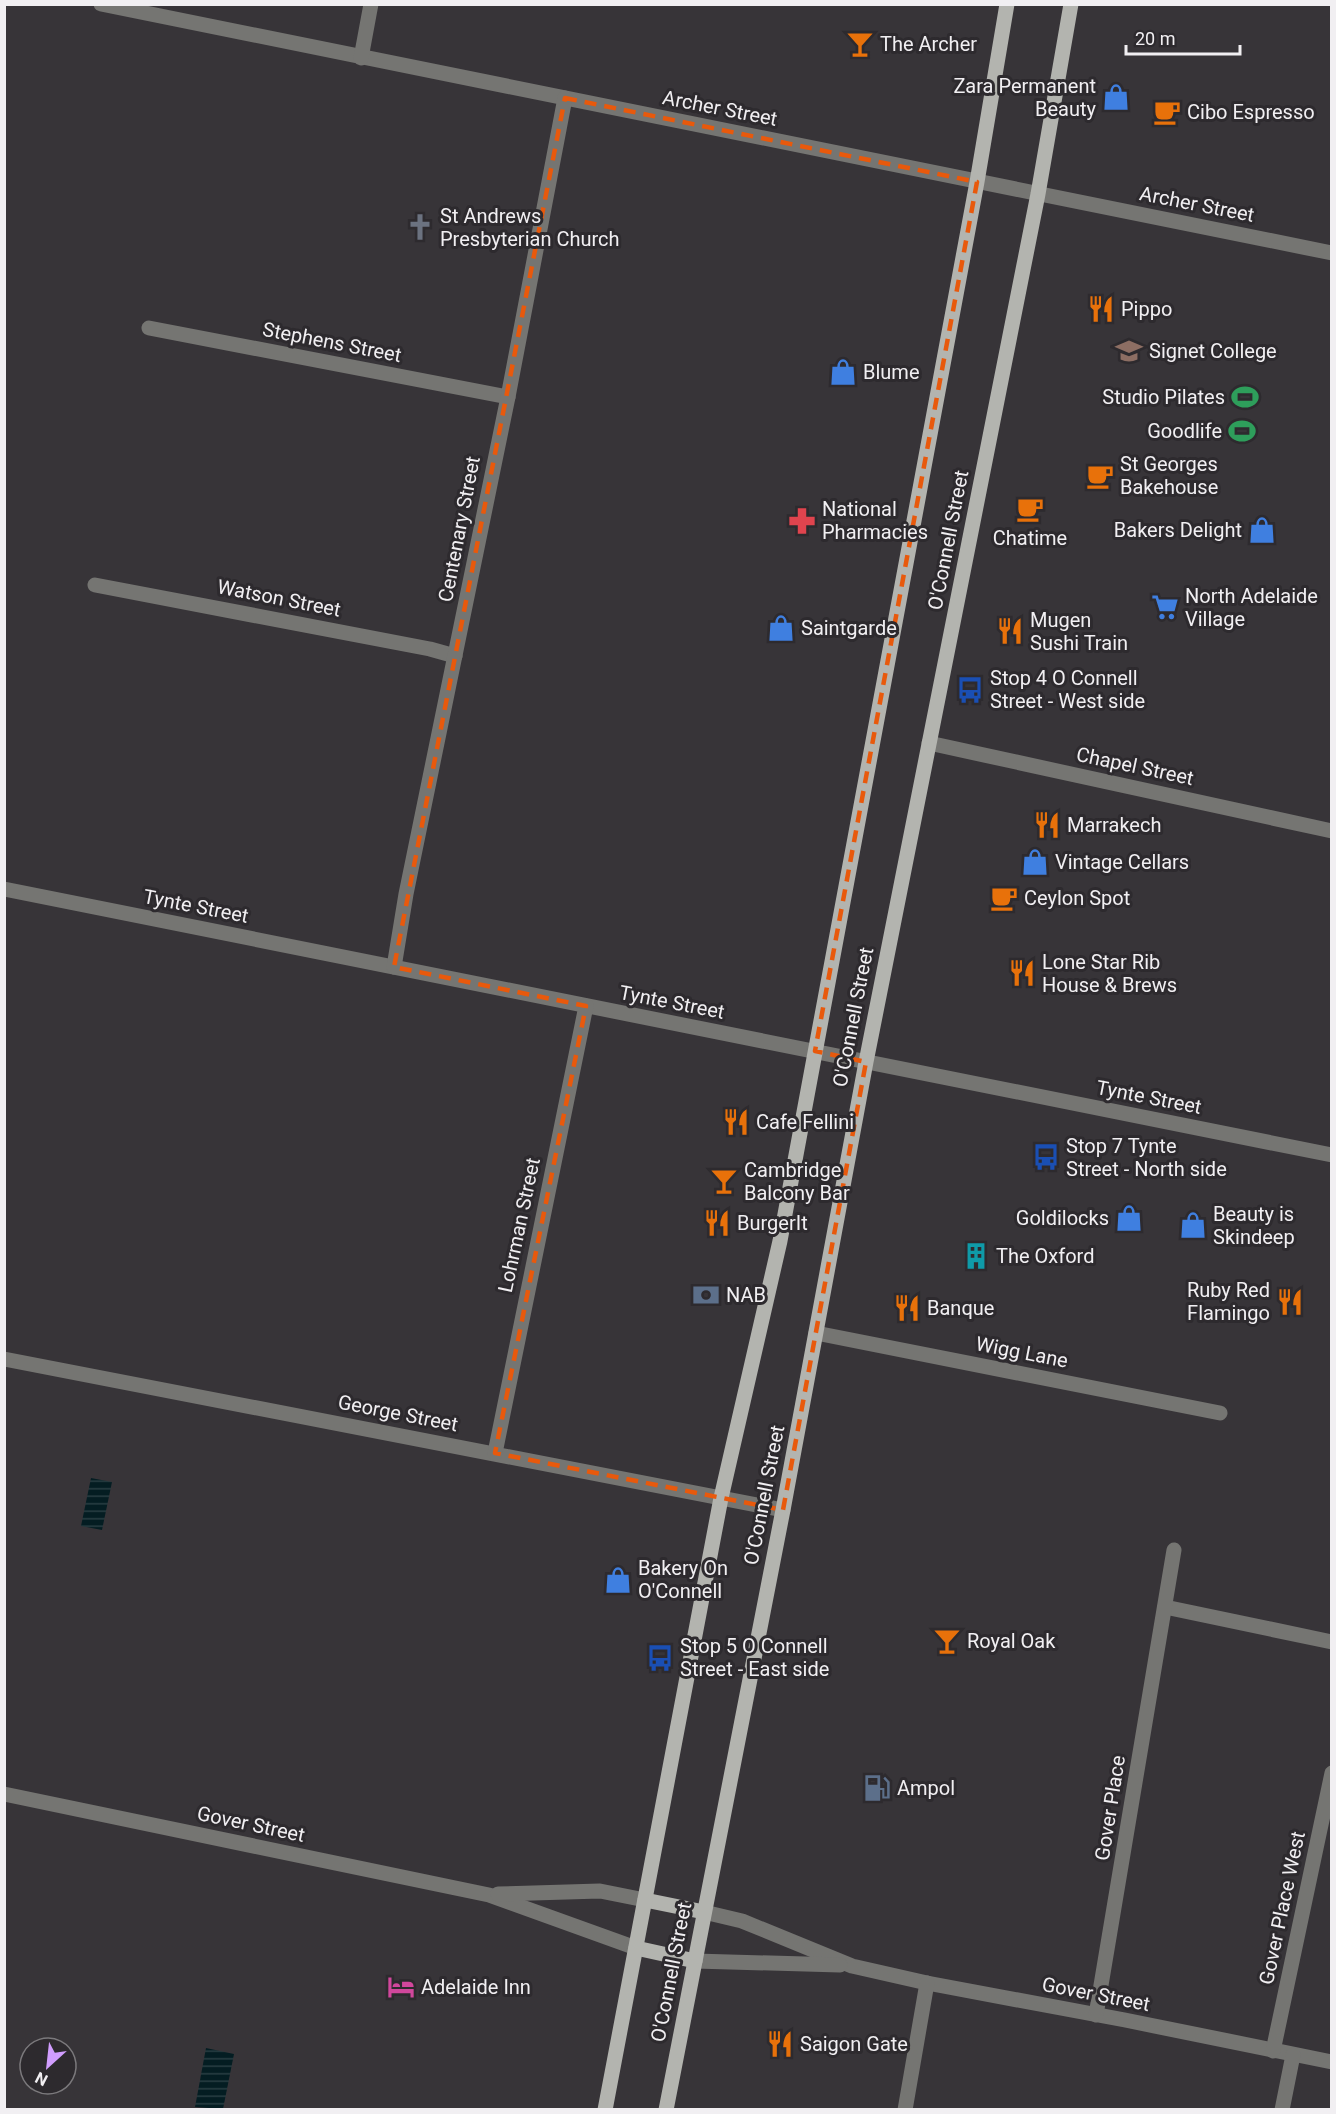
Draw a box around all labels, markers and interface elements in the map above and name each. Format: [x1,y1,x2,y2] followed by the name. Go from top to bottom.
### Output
[1126,18,1240,56] scale bar
[1135,28,1175,49] text: 20 m
[845,29,875,59] bar icon: The Archer
[880,32,977,56] place label: The Archer
[953,74,1097,121] place label: Zara Permanent Beauty
[1101,82,1131,112] shop icon: Zara Permanent Beauty
[661,85,779,131] street label: Archer Street
[1152,97,1182,127] cafe icon: Cibo Espresso
[1187,100,1315,124] place label: Cibo Espresso
[1138,181,1256,227] street label: Archer Street
[440,204,620,251] place label: St Andrews Presbyterian Church
[405,212,435,242] church icon: St Andrews Presbyterian Church
[1086,294,1116,324] restaurant icon: Pippo
[1121,297,1172,321] place label: Pippo
[261,317,403,367] street label: Stephens Street
[1114,336,1144,366] school or university icon: Signet College
[1149,339,1277,363] place label: Signet College
[828,357,858,387] shop icon: Blume
[863,360,920,384] place label: Blume
[1230,382,1260,412] sports icon: Studio Pilates
[1102,385,1225,409] place label: Studio Pilates
[1227,416,1257,446] sports icon: Goodlife
[1147,419,1222,443] place label: Goodlife
[1120,452,1218,499] place label: St Georges Bakehouse
[433,454,485,604] street label: Centenary Street
[1085,461,1115,491] cafe icon: St Georges Bakehouse
[923,468,973,612] street label: O'Connell Street
[1015,494,1045,524] cafe icon: Chatime
[822,497,928,544] place label: National Pharmacies
[787,506,817,536] pharmacy icon: National Pharmacies
[1247,515,1277,545] shop icon: Bakers Delight
[1114,518,1242,542] place label: Bakers Delight
[993,526,1067,550] place label: Chatime
[215,574,343,622] street label: Watson Street
[1185,584,1318,631] place label: North Adelaide Village
[1150,592,1180,622] supermarket icon: North Adelaide Village
[1030,608,1128,655] place label: Mugen Sushi Train
[766,613,796,643] shop icon: Saintgarde
[801,616,897,640] place label: Saintgarde
[995,616,1025,646] restaurant icon: Mugen Sushi Train
[990,666,1145,713] place label: Stop 4 O Connell Street - West side
[955,675,985,705] bus stop icon: Stop 4 O Connell Street - West side
[1074,742,1196,790] street label: Chapel Street
[1032,810,1062,840] restaurant icon: Marrakech
[1067,813,1161,837] place label: Marrakech
[1020,847,1050,877] shop icon: Vintage Cellars
[1055,850,1189,874] place label: Vintage Cellars
[989,883,1019,913] cafe icon: Ceylon Spot
[141,884,251,928] street label: Tynte Street
[1024,886,1130,910] place label: Ceylon Spot
[828,945,878,1089] street label: O'Connell Street
[1042,950,1177,997] place label: Lone Star Rib House & Brews
[1007,958,1037,988] restaurant icon: Lone Star Rib House & Brews
[617,980,727,1024] street label: Tynte Street
[1094,1075,1204,1119] street label: Tynte Street
[721,1107,751,1137] restaurant icon: Cafe Fellini
[756,1110,854,1134] place label: Cafe Fellini
[1066,1134,1227,1181] place label: Stop 7 Tynte Street - North side
[1031,1142,1061,1172] bus stop icon: Stop 7 Tynte Street - North side
[493,1155,545,1295] street label: Lohrman Street
[744,1158,850,1205] place label: Cambridge Balcony Bar
[709,1166,739,1196] bar icon: Cambridge Balcony Bar
[1213,1202,1295,1249] place label: Beauty is Skindeep
[1114,1203,1144,1233] shop icon: Goldilocks
[1016,1206,1109,1230] place label: Goldilocks
[702,1208,732,1238] restaurant icon: BurgerIt
[1178,1210,1208,1240] shop icon: Beauty is Skindeep
[737,1211,808,1235] place label: BurgerIt
[961,1241,991,1271] building icon: The Oxford
[996,1244,1094,1268] place label: The Oxford
[1187,1278,1270,1325] place label: Ruby Red Flamingo
[691,1280,721,1310] bank icon: NAB
[726,1283,766,1307] place label: NAB
[1275,1287,1305,1317] restaurant icon: Ruby Red Flamingo
[892,1293,922,1323] restaurant icon: Banque
[927,1296,994,1320] place label: Banque
[974,1331,1070,1373] street label: Wigg Lane
[336,1390,460,1436] street label: George Street
[739,1423,789,1567] street label: O'Connell Street
[638,1556,728,1603] place label: Bakery On O'Connell
[603,1565,633,1595] shop icon: Bakery On O'Connell
[932,1626,962,1656] bar icon: Royal Oak
[967,1629,1056,1653] place label: Royal Oak
[680,1634,829,1681] place label: Stop 5 O Connell Street - East side
[645,1643,675,1673] bus stop icon: Stop 5 O Connell Street - East side
[1090,1754,1130,1862] street label: Gover Place
[862,1773,892,1803] fuel station icon: Ampol
[897,1776,955,1800] place label: Ampol
[195,1801,307,1847] street label: Gover Street
[1254,1829,1310,1987] street label: Gover Place West
[646,1900,696,2044] street label: O'Connell Street
[386,1972,416,2002] hotel icon: Adelaide Inn
[1040,1972,1152,2016] street label: Gover Street
[421,1975,531,1999] place label: Adelaide Inn
[765,2029,795,2059] restaurant icon: Saigon Gate
[800,2032,908,2056] place label: Saigon Gate
[18,2036,78,2096] north arrow
[32,2068,51,2090] text: N

